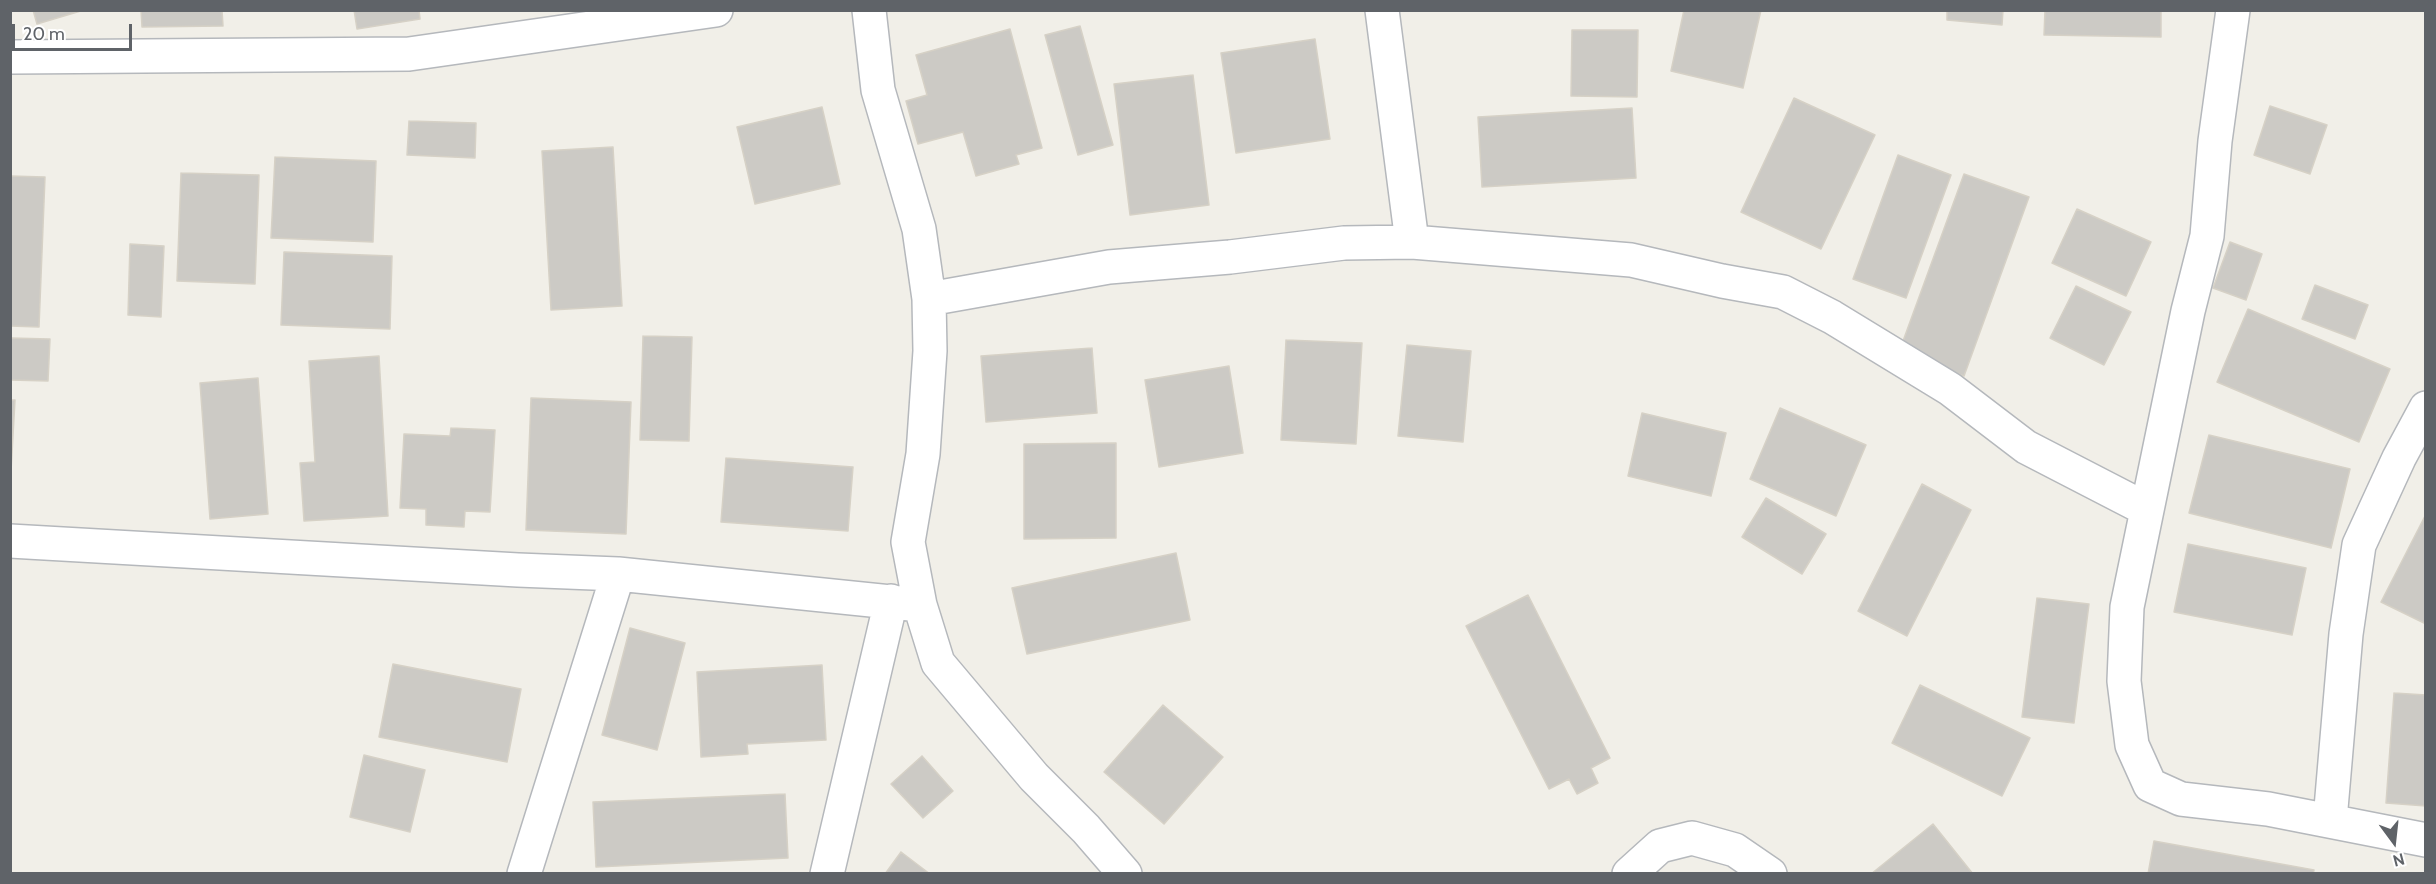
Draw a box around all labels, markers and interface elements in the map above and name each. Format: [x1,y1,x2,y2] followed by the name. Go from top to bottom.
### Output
[15,12,135,50] scale bar
[23,23,65,45] text: 20 m
[2364,812,2424,872] north arrow
[2391,849,2407,871] text: N

